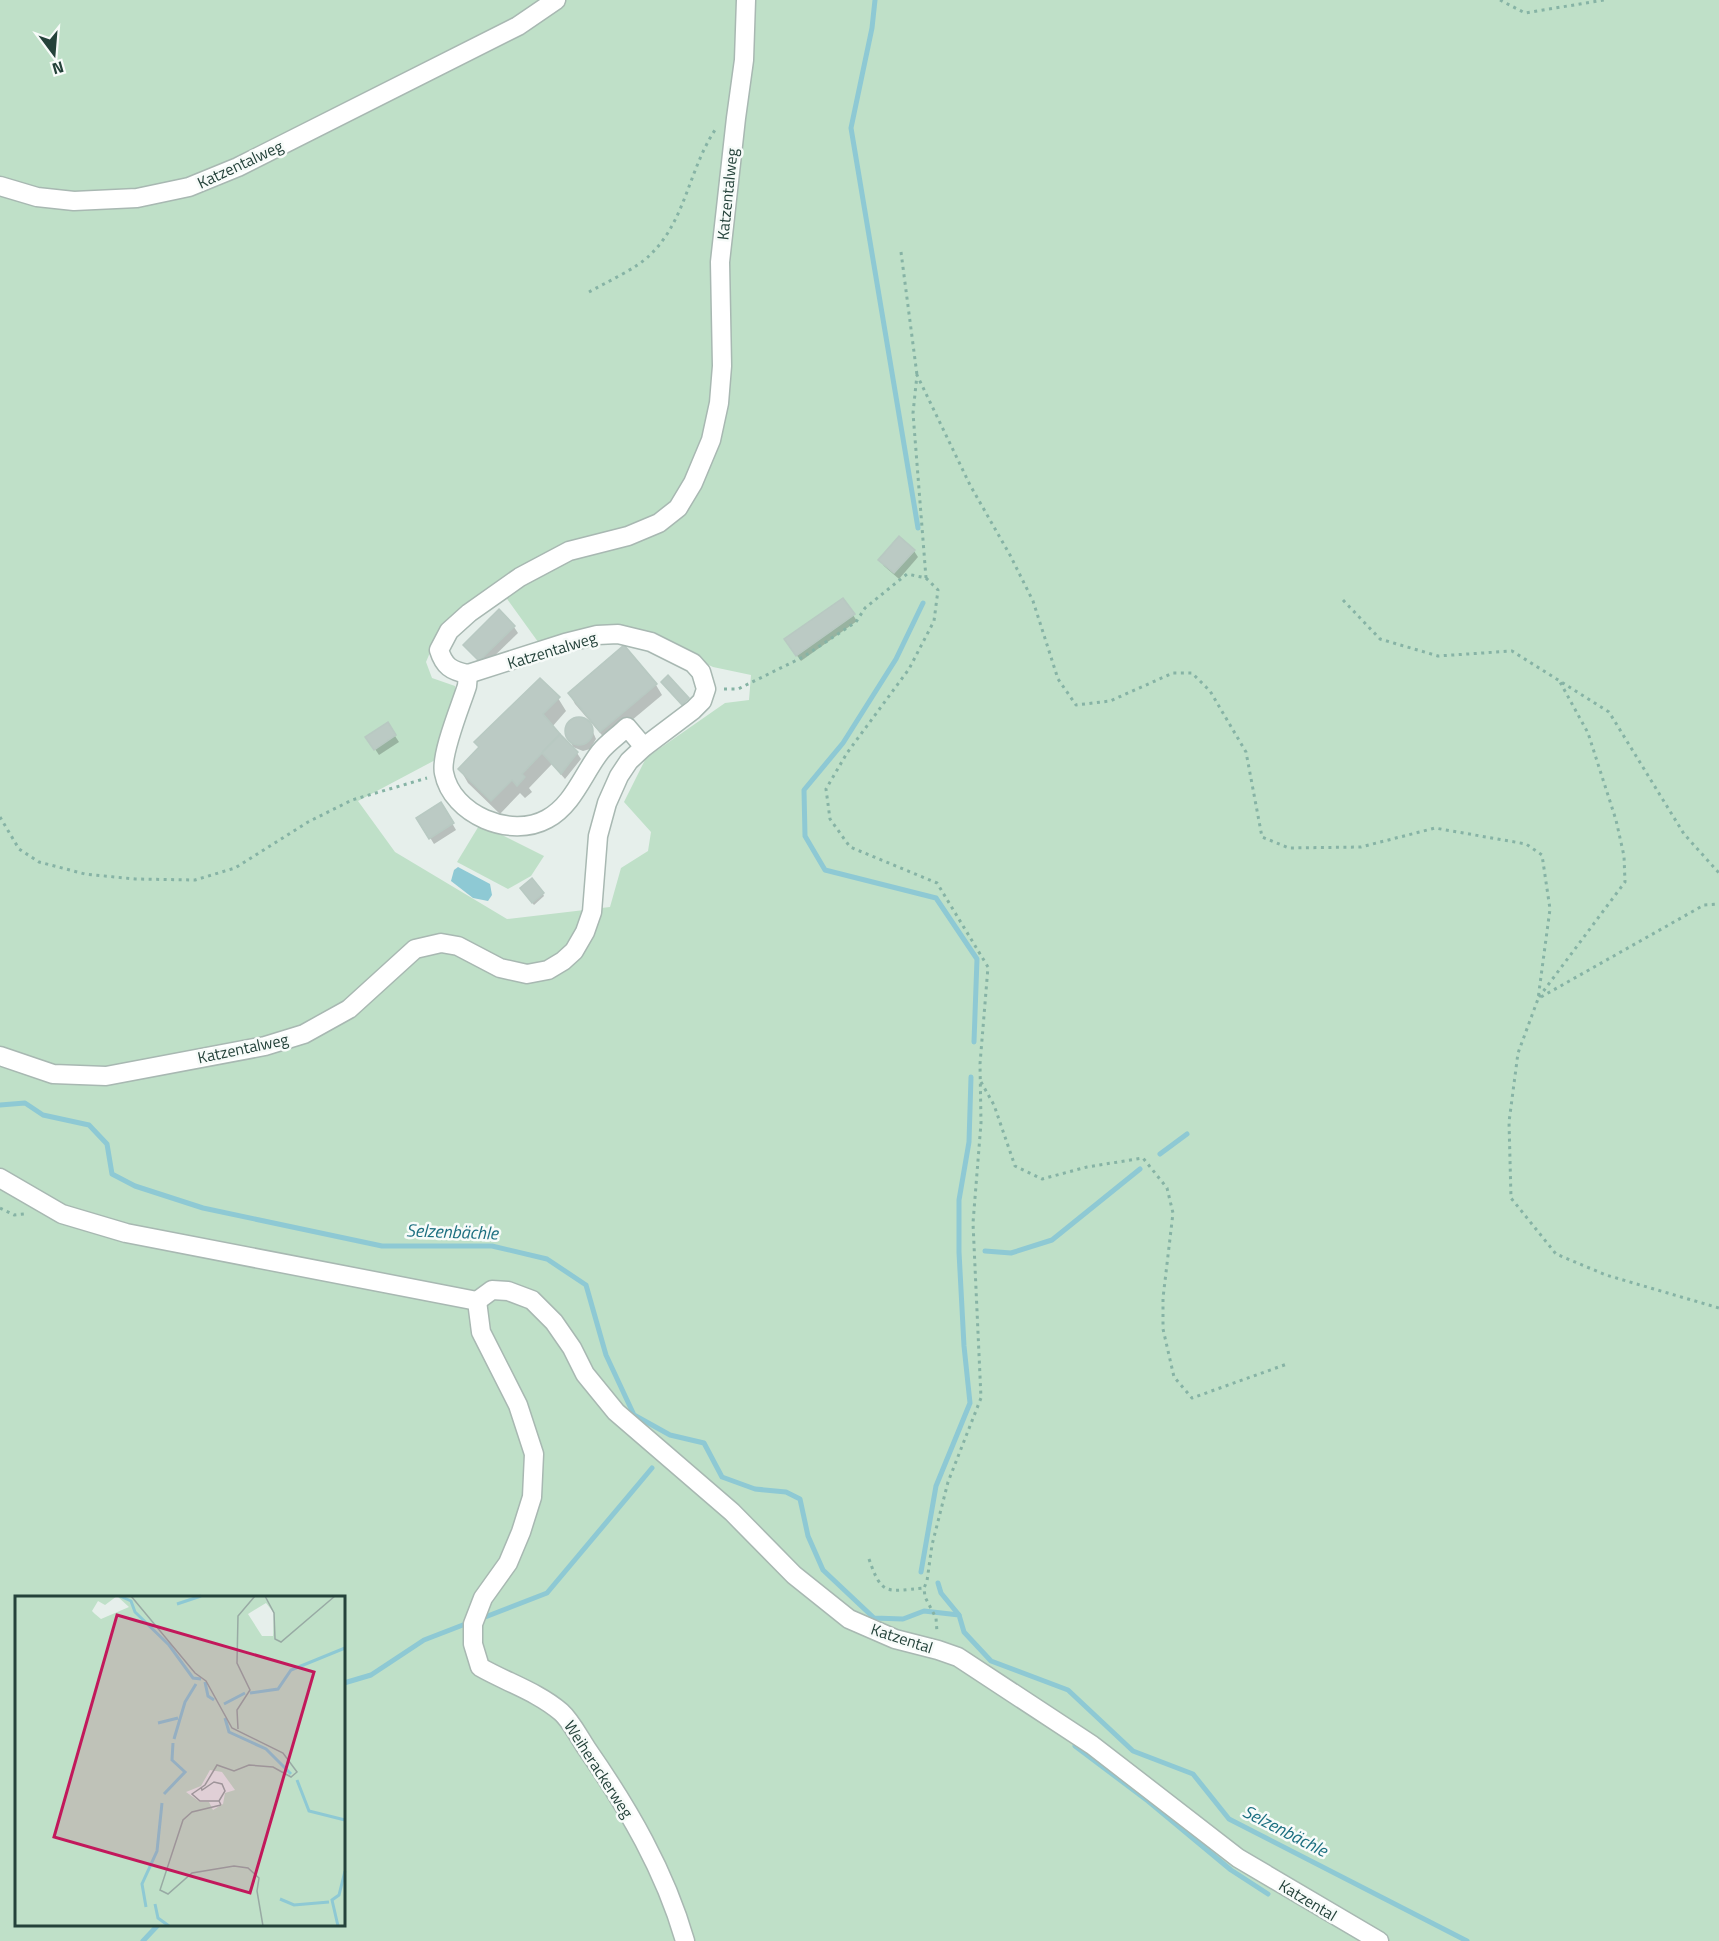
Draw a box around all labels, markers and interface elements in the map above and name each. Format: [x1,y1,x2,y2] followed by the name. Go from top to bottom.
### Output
[24,24,84,84] north arrow
[49,55,67,81] text: N
[193,134,287,194] street label: Katzentalweg
[710,147,744,241] street label: Katzentalweg
[504,625,600,675] street label: Katzentalweg
[195,1027,291,1069] street label: Katzentalweg
[405,1216,500,1247] water label: Selzenbächle
[15,1596,345,1926] inset map
[868,1617,936,1659] street label: Katzental
[558,1715,640,1823] street label: Weiherackerweg
[1238,1798,1334,1864] water label: Selzenbächle
[1274,1873,1342,1927] street label: Katzental

